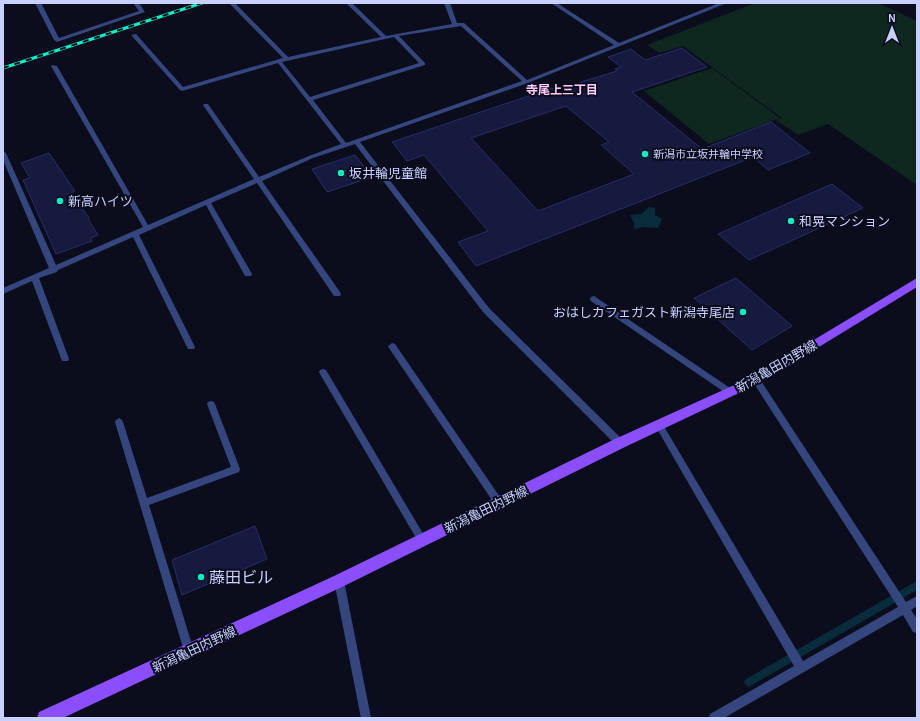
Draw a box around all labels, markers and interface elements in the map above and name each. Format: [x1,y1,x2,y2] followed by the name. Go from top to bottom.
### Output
[872,8,912,48] north arrow
[888,12,896,25] text: N
[526,83,598,97] district label: 寺尾上三丁目
[653,148,763,161] place label: 新潟市立坂井輪中学校
[640,149,650,159] marker: 新潟市立坂井輪中学校
[349,166,427,181] place label: 坂井輪児童館
[336,168,346,178] marker: 坂井輪児童館
[68,194,133,209] place label: 新高ハイツ
[55,196,65,206] marker: 新高ハイツ
[799,214,890,229] place label: 和晃マンション
[786,216,796,226] marker: 和晃マンション
[553,305,735,320] place label: おはしカフェガスト新潟寺尾店
[738,307,748,317] marker: おはしカフェガスト新潟寺尾店
[733,337,819,396] street label: 新潟亀田内野線
[442,483,530,536] street label: 新潟亀田内野線
[209,568,273,587] place label: 藤田ビル
[196,572,206,582] marker: 藤田ビル
[150,623,239,675] street label: 新潟亀田内野線

